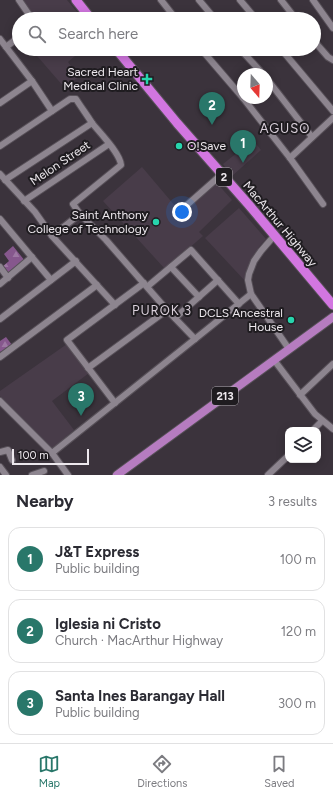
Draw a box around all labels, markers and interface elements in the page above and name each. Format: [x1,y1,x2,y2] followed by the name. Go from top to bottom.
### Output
[12,12,321,56] search box
[26,23,48,45] icon: search
[58,25,138,43] text: Search here
[63,65,138,93] place label: Sacred Heart Medical Clinic
[237,68,273,104] north arrow
[141,73,153,85] marker: Sacred Heart Medical Clinic
[199,92,225,125] pin: 2
[260,121,310,136] district label: AGUSO
[230,130,256,163] pin: 1
[27,137,93,188] street label: Melon Street
[187,139,226,153] place label: O!Save
[174,141,184,151] marker: O!Save
[216,168,232,186] road number: 2
[240,179,320,270] street label: MacArthur Highway
[172,202,192,222] your location
[27,208,149,236] place label: Saint Anthony College of Technology
[151,217,161,227] marker: Saint Anthony College of Technology
[132,303,192,318] district label: PUROK 3
[199,306,283,334] place label: DCLS Ancestral House
[286,315,296,325] marker: DCLS Ancestral House
[68,383,94,416] pin: 3
[212,387,238,405] road number: 213
[285,427,321,463] map controls
[285,427,321,463] button: layers
[12,447,89,466] scale bar
[18,449,49,462] text: 100 m
[16,491,74,511] text: Nearby
[268,494,317,509] text: 3 results
[55,543,139,561] text: J&T Express
[27,552,33,567] text: 1
[280,552,316,567] text: 100 m
[55,561,140,576] text: Public building
[55,615,161,633] text: Iglesia ni Cristo
[26,624,34,639] text: 2
[281,624,316,639] text: 120 m
[55,633,223,648] text: Church · MacArthur Highway
[55,687,225,705] text: Santa Ines Barangay Hall
[26,696,34,711] text: 3
[278,696,316,711] text: 300 m
[55,705,140,720] text: Public building
[38,753,60,790] tab: Map
[137,753,187,790] tab: Directions
[264,753,295,790] tab: Saved

